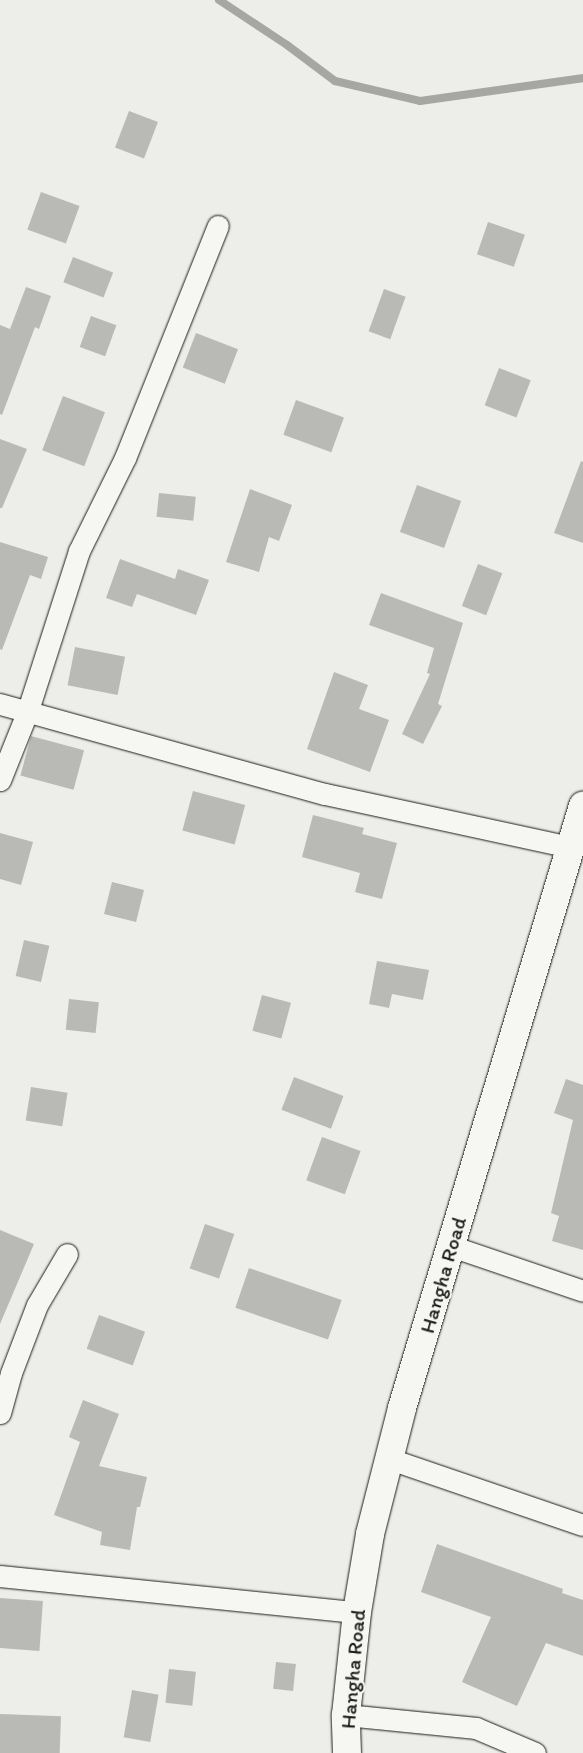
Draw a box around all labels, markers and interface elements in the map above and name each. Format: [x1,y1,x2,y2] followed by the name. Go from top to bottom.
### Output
[414,1214,472,1336] street label: Hangha Road
[335,1608,371,1730] street label: Hangha Road

